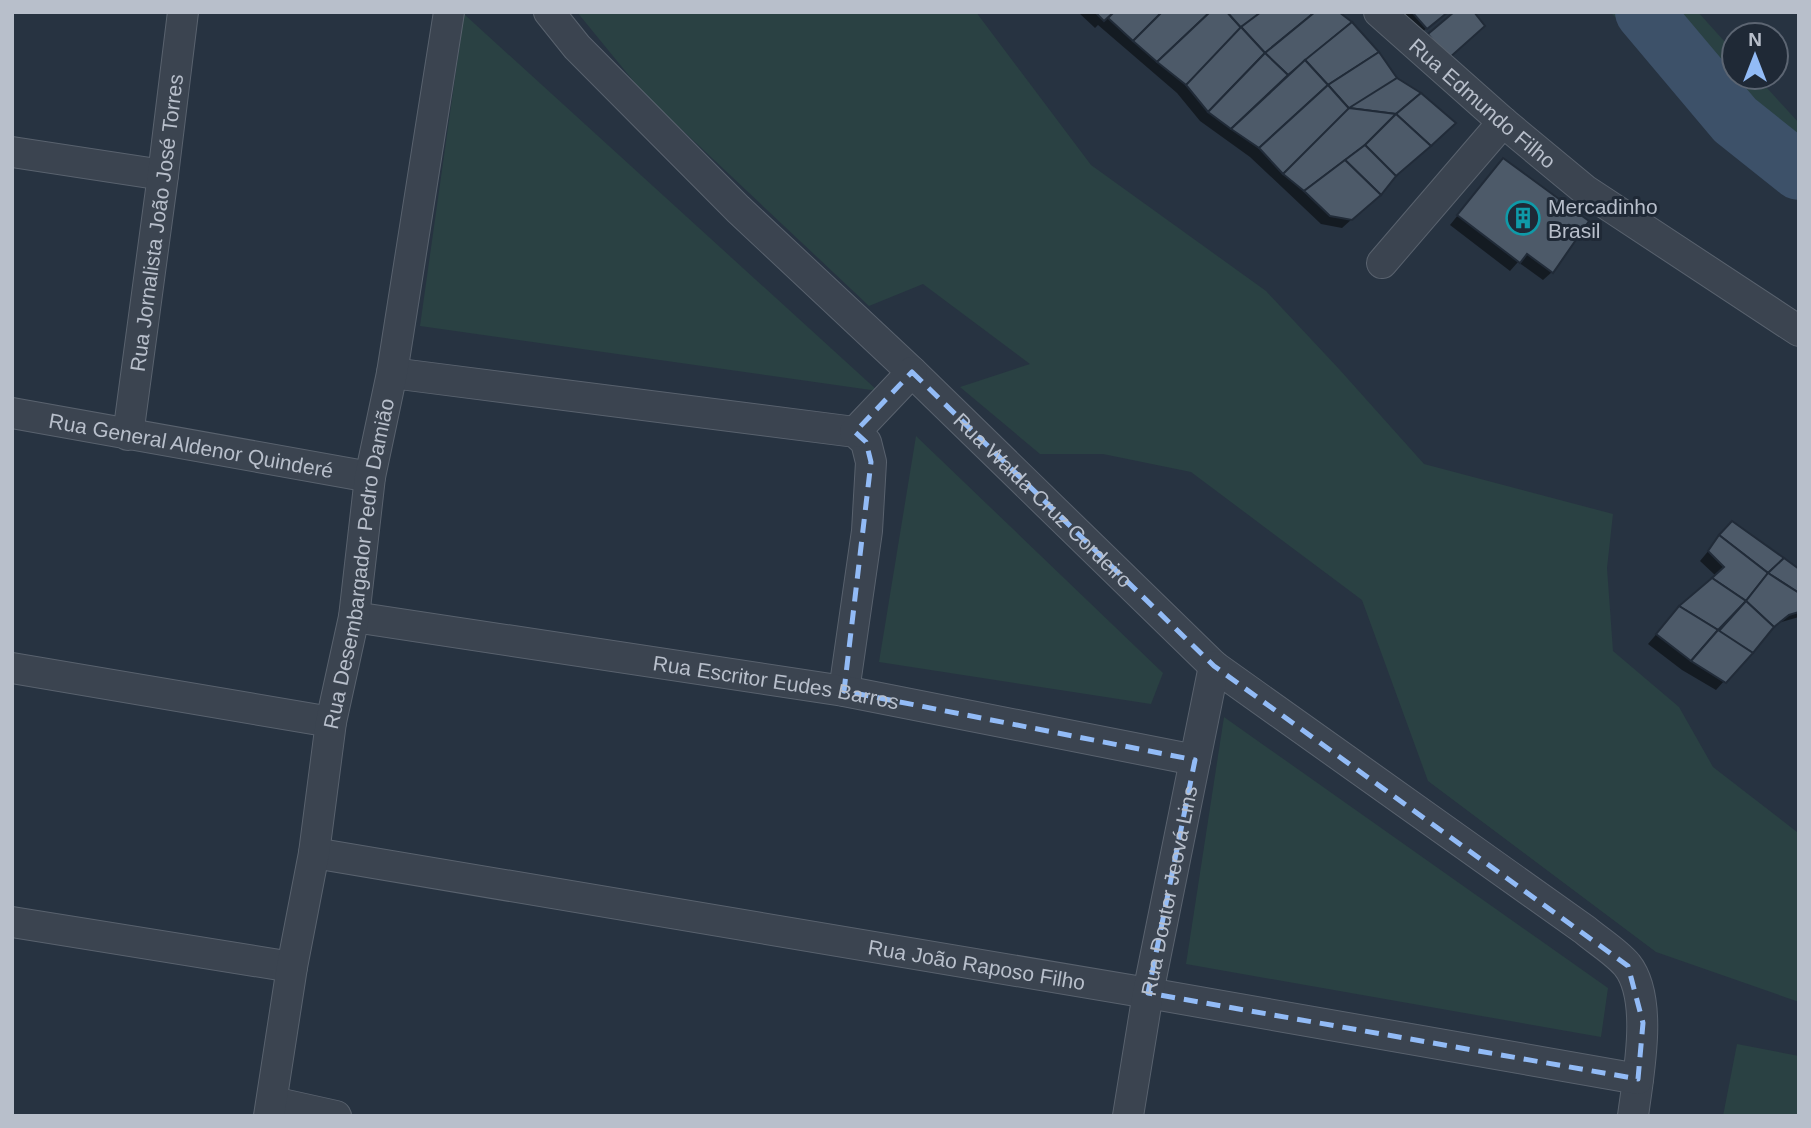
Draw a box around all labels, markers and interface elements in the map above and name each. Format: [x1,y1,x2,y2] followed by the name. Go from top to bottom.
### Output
[1720,21,1790,91] north arrow
[1748,29,1762,50] text: N
[1405,33,1560,172] street label: Rua Edmundo Filho
[125,73,187,373] street label: Rua Jornalista João José Torres
[1548,195,1658,242] place label: Mercadinho Brasil
[1504,199,1542,237] building icon: Mercadinho Brasil
[318,396,398,731] street label: Rua Desembargador Pedro Damião
[47,408,335,482] street label: Rua General Aldenor Quinderé
[949,408,1137,592] street label: Rua Walda Cruz Cordeiro
[652,651,901,713] street label: Rua Escritor Eudes Barros
[1136,784,1201,998] street label: Rua Doutor Jeová Lins
[867,935,1087,994] street label: Rua João Raposo Filho

